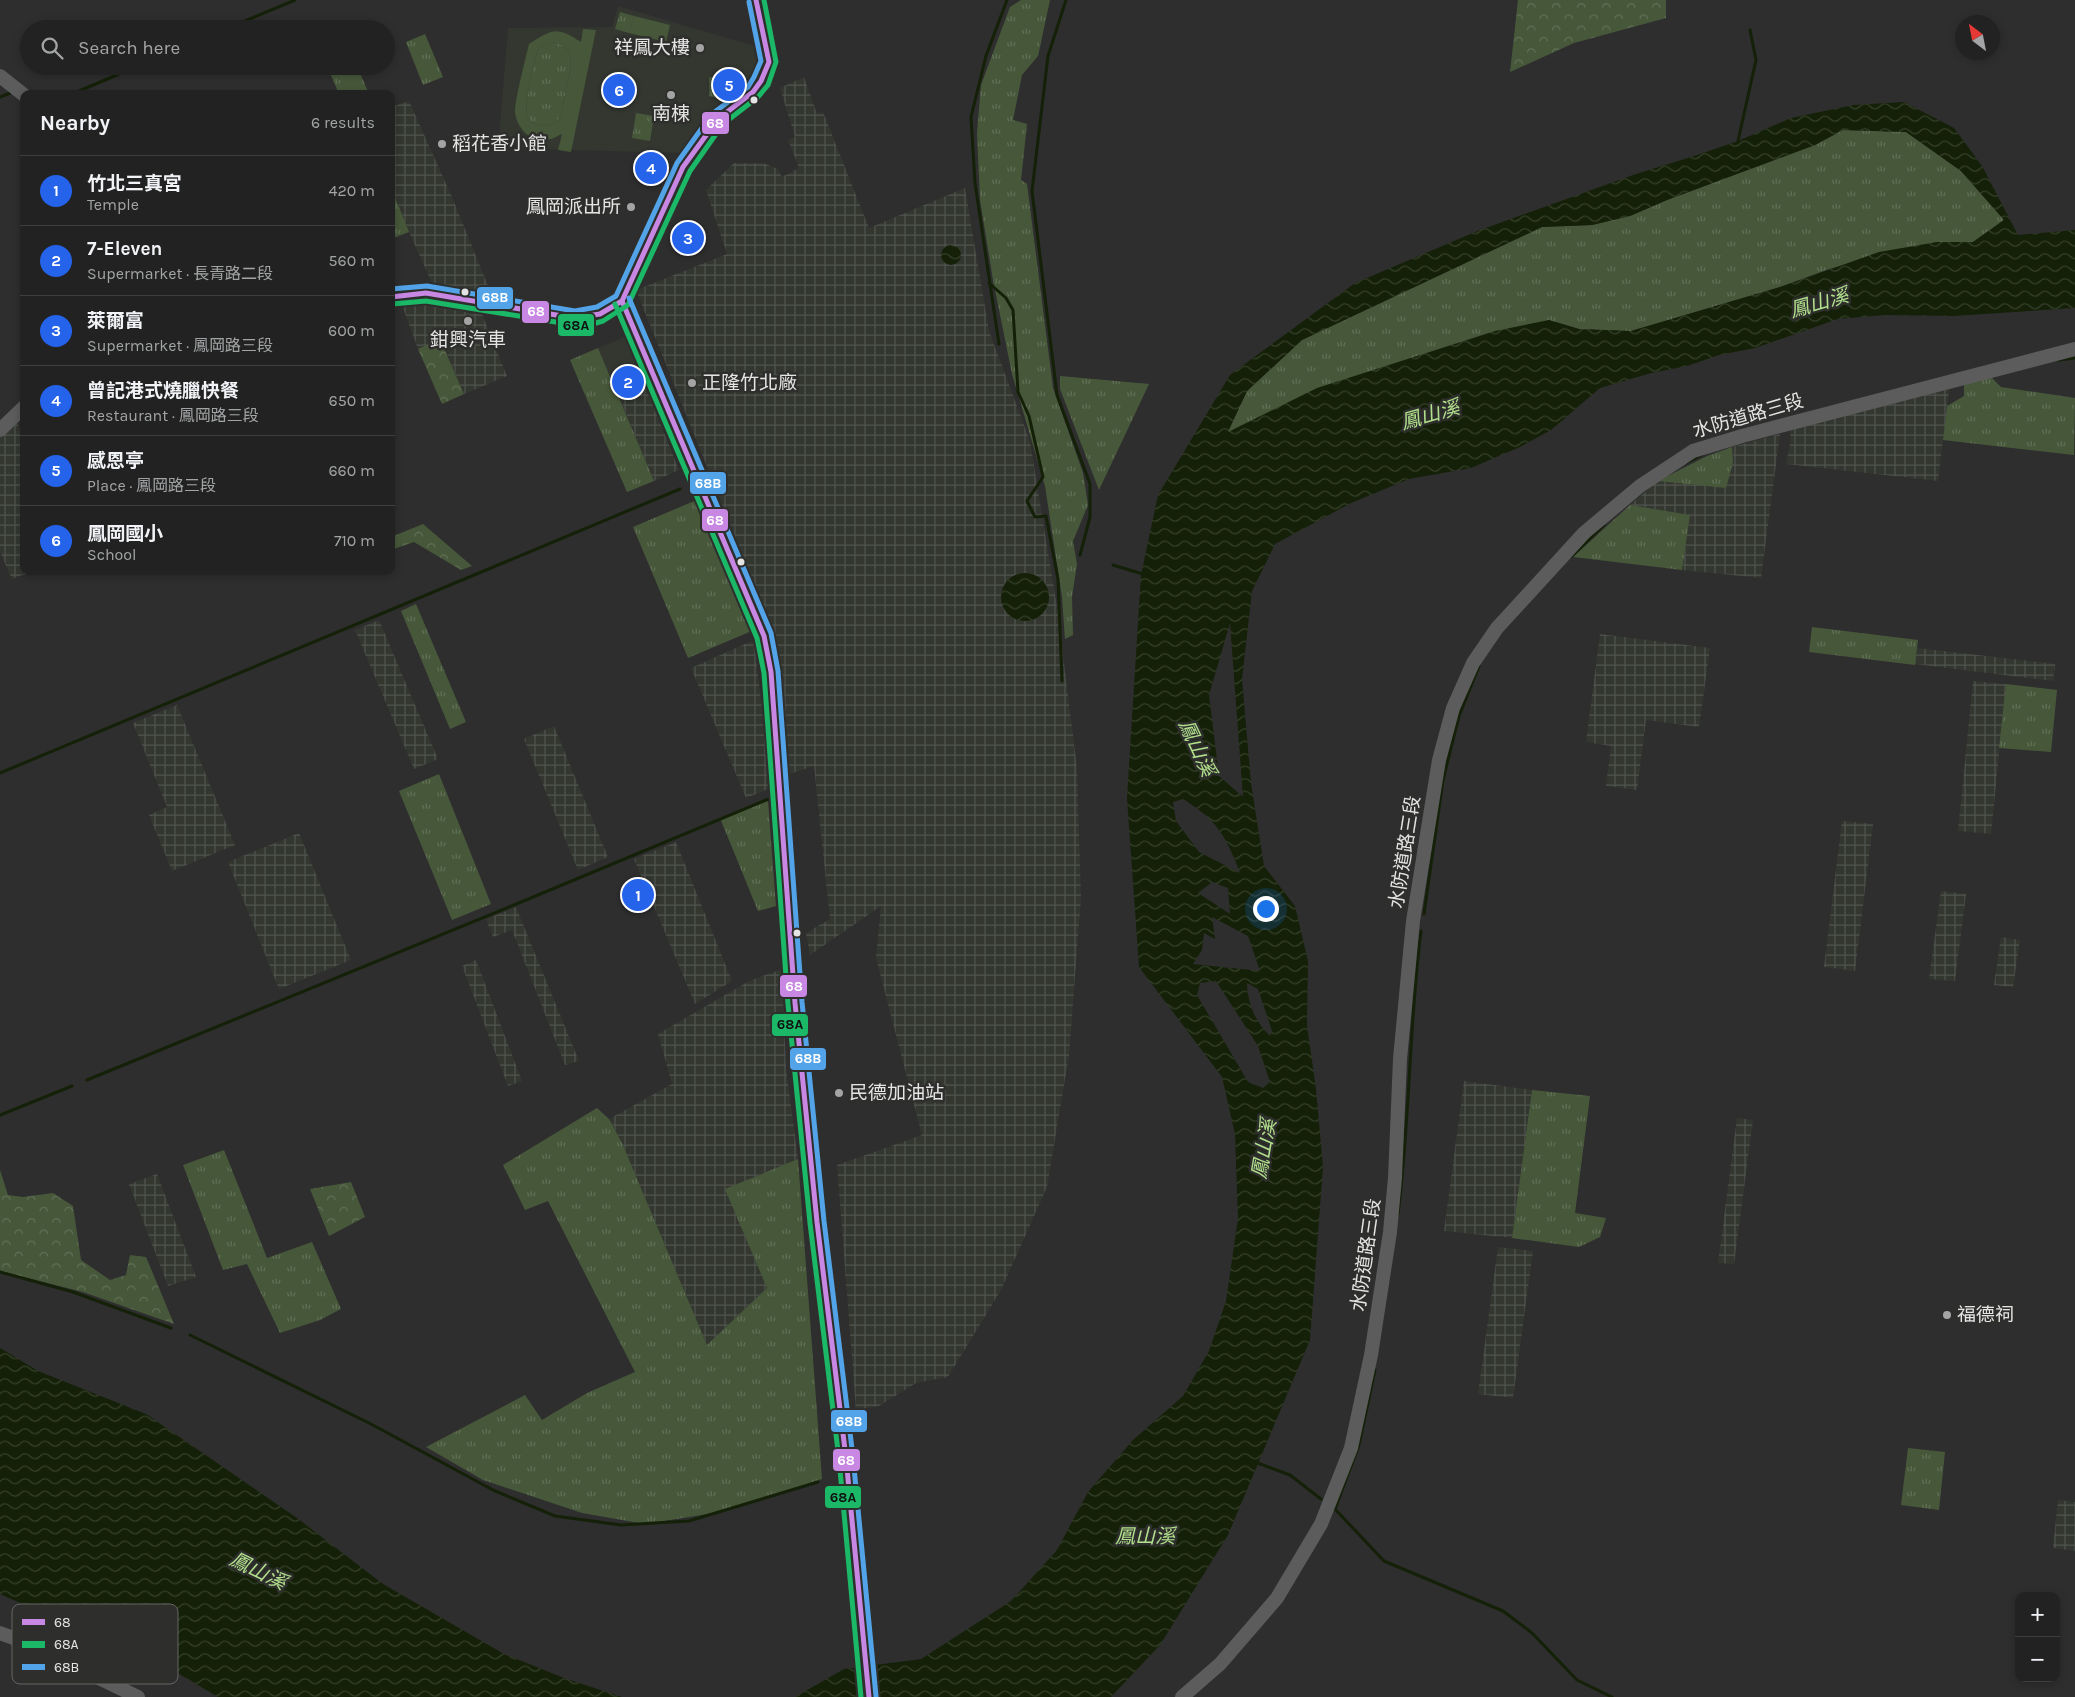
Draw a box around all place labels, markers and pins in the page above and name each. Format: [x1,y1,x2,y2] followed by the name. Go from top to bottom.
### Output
[614,37,690,59] place label: 祥鳳大樓
[694,42,706,54] marker: 祥鳳大樓
[713,66,745,104] pin: 5
[603,71,635,109] pin: 6
[665,89,677,101] marker: 南棟
[749,95,759,105] unlabelled marker
[652,103,690,125] place label: 南棟
[452,133,547,155] place label: 稻花香小館
[436,138,448,150] marker: 稻花香小館
[635,149,667,187] pin: 4
[526,196,621,218] place label: 鳳岡派出所
[625,201,637,213] marker: 鳳岡派出所
[672,219,704,257] pin: 3
[460,287,470,297] unlabelled marker
[462,315,474,327] marker: 鉗興汽車
[430,329,506,351] place label: 鉗興汽車
[612,363,644,401] pin: 2
[702,372,797,394] place label: 正隆竹北廠
[686,377,698,389] marker: 正隆竹北廠
[736,557,746,567] unlabelled marker
[622,876,654,914] pin: 1
[792,928,802,938] unlabelled marker
[849,1082,944,1104] place label: 民德加油站
[833,1087,845,1099] marker: 民德加油站
[1957,1304,2014,1326] place label: 福德祠
[1941,1309,1953,1321] marker: 福德祠

